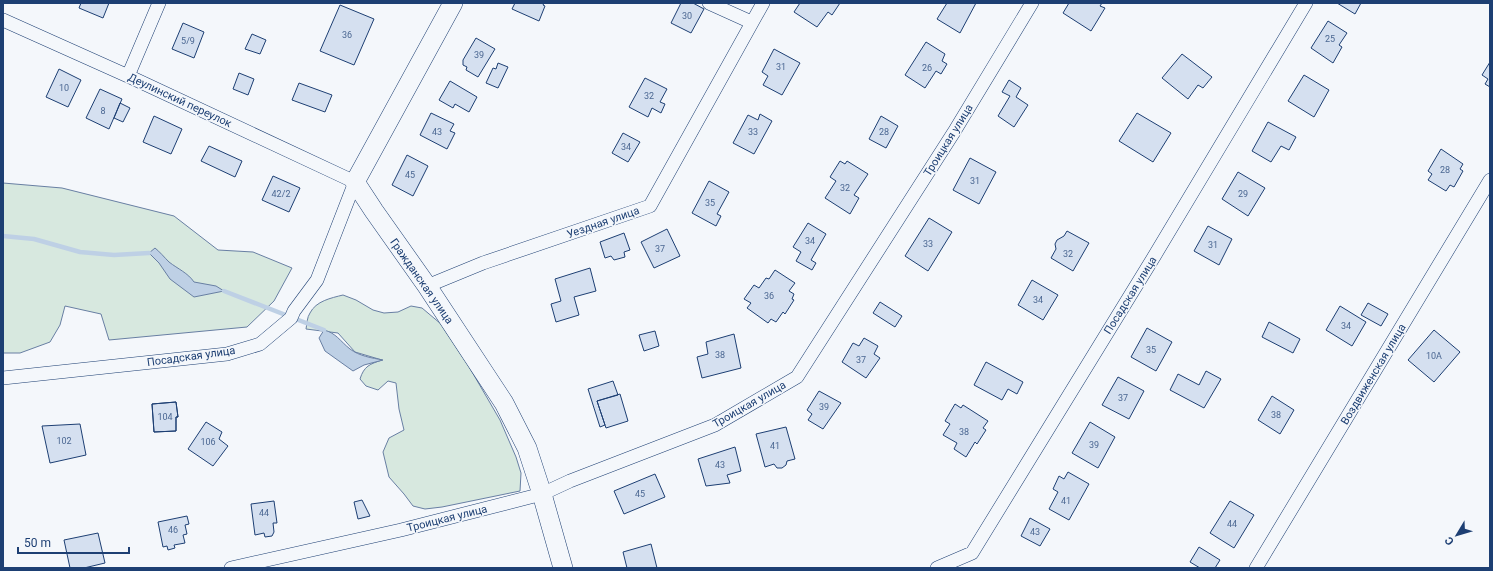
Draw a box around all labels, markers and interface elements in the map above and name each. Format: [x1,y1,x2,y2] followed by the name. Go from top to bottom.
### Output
[682,11,692,21] house number: 30
[342,30,352,40] house number: 36
[1325,34,1335,44] house number: 25
[181,36,195,46] house number: 5/9
[474,50,484,60] house number: 39
[776,62,786,72] house number: 31
[922,63,932,73] house number: 26
[126,71,234,130] street label: Деулинский переулок
[59,83,69,93] house number: 10
[644,91,654,101] house number: 32
[921,102,976,179] street label: Троицкая улица
[100,106,106,116] house number: 8
[432,127,442,137] house number: 43
[748,127,758,137] house number: 33
[879,127,889,137] house number: 28
[621,142,631,152] house number: 34
[1440,165,1450,175] house number: 28
[405,170,415,180] house number: 45
[970,176,980,186] house number: 31
[840,183,850,193] house number: 32
[272,189,290,199] house number: 42/2
[1238,189,1248,199] house number: 29
[705,198,715,208] house number: 35
[565,204,641,241] street label: Уездная улица
[387,236,456,326] street label: Гражданская улица
[805,236,815,246] house number: 34
[923,239,933,249] house number: 33
[1208,240,1218,250] house number: 31
[655,244,665,254] house number: 37
[1063,249,1073,259] house number: 32
[1101,254,1160,337] street label: Посадская улица
[764,291,774,301] house number: 36
[1033,295,1043,305] house number: 34
[1341,321,1351,331] house number: 34
[1338,322,1409,427] street label: Воздвиженская улица
[146,344,236,369] street label: Посадская улица
[1146,345,1156,355] house number: 35
[715,350,725,360] house number: 38
[1426,351,1442,361] house number: 10А
[856,355,866,365] house number: 37
[710,378,788,431] street label: Троицкая улица
[1118,393,1128,403] house number: 37
[819,402,829,412] house number: 39
[1271,410,1281,420] house number: 38
[157,412,173,422] house number: 104
[959,427,969,437] house number: 38
[56,436,72,446] house number: 102
[200,437,216,447] house number: 106
[1089,440,1099,450] house number: 39
[770,441,780,451] house number: 41
[715,460,725,470] house number: 43
[635,489,645,499] house number: 45
[1061,496,1071,506] house number: 41
[406,502,489,535] street label: Троицкая улица
[259,508,269,518] house number: 44
[1437,515,1477,555] north arrow
[1227,519,1237,529] house number: 44
[168,525,178,535] house number: 46
[1030,527,1040,537] house number: 43
[18,529,129,555] scale bar
[1442,534,1457,548] text: С
[24,536,51,550] text: 50 m

